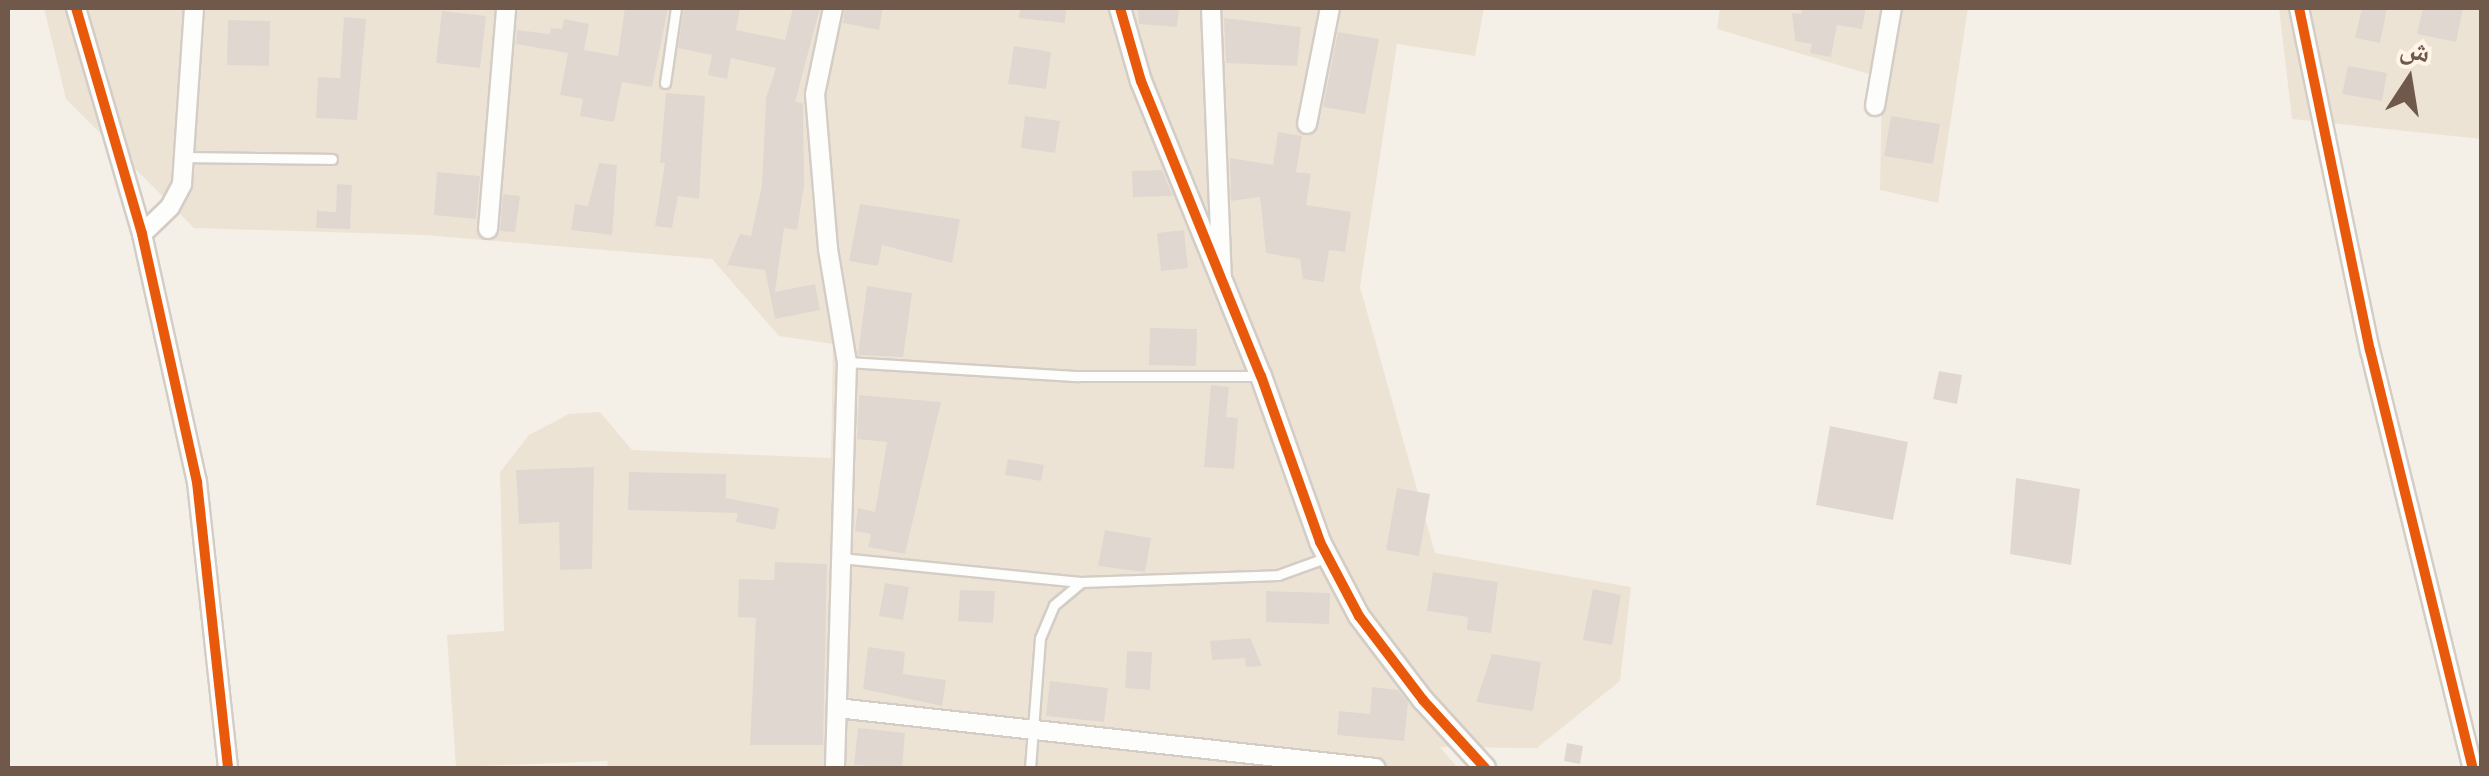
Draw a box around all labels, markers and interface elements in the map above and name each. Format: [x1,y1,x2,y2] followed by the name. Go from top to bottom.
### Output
[2359,30,2459,130] north arrow
[2397,31,2433,70] text: ش

